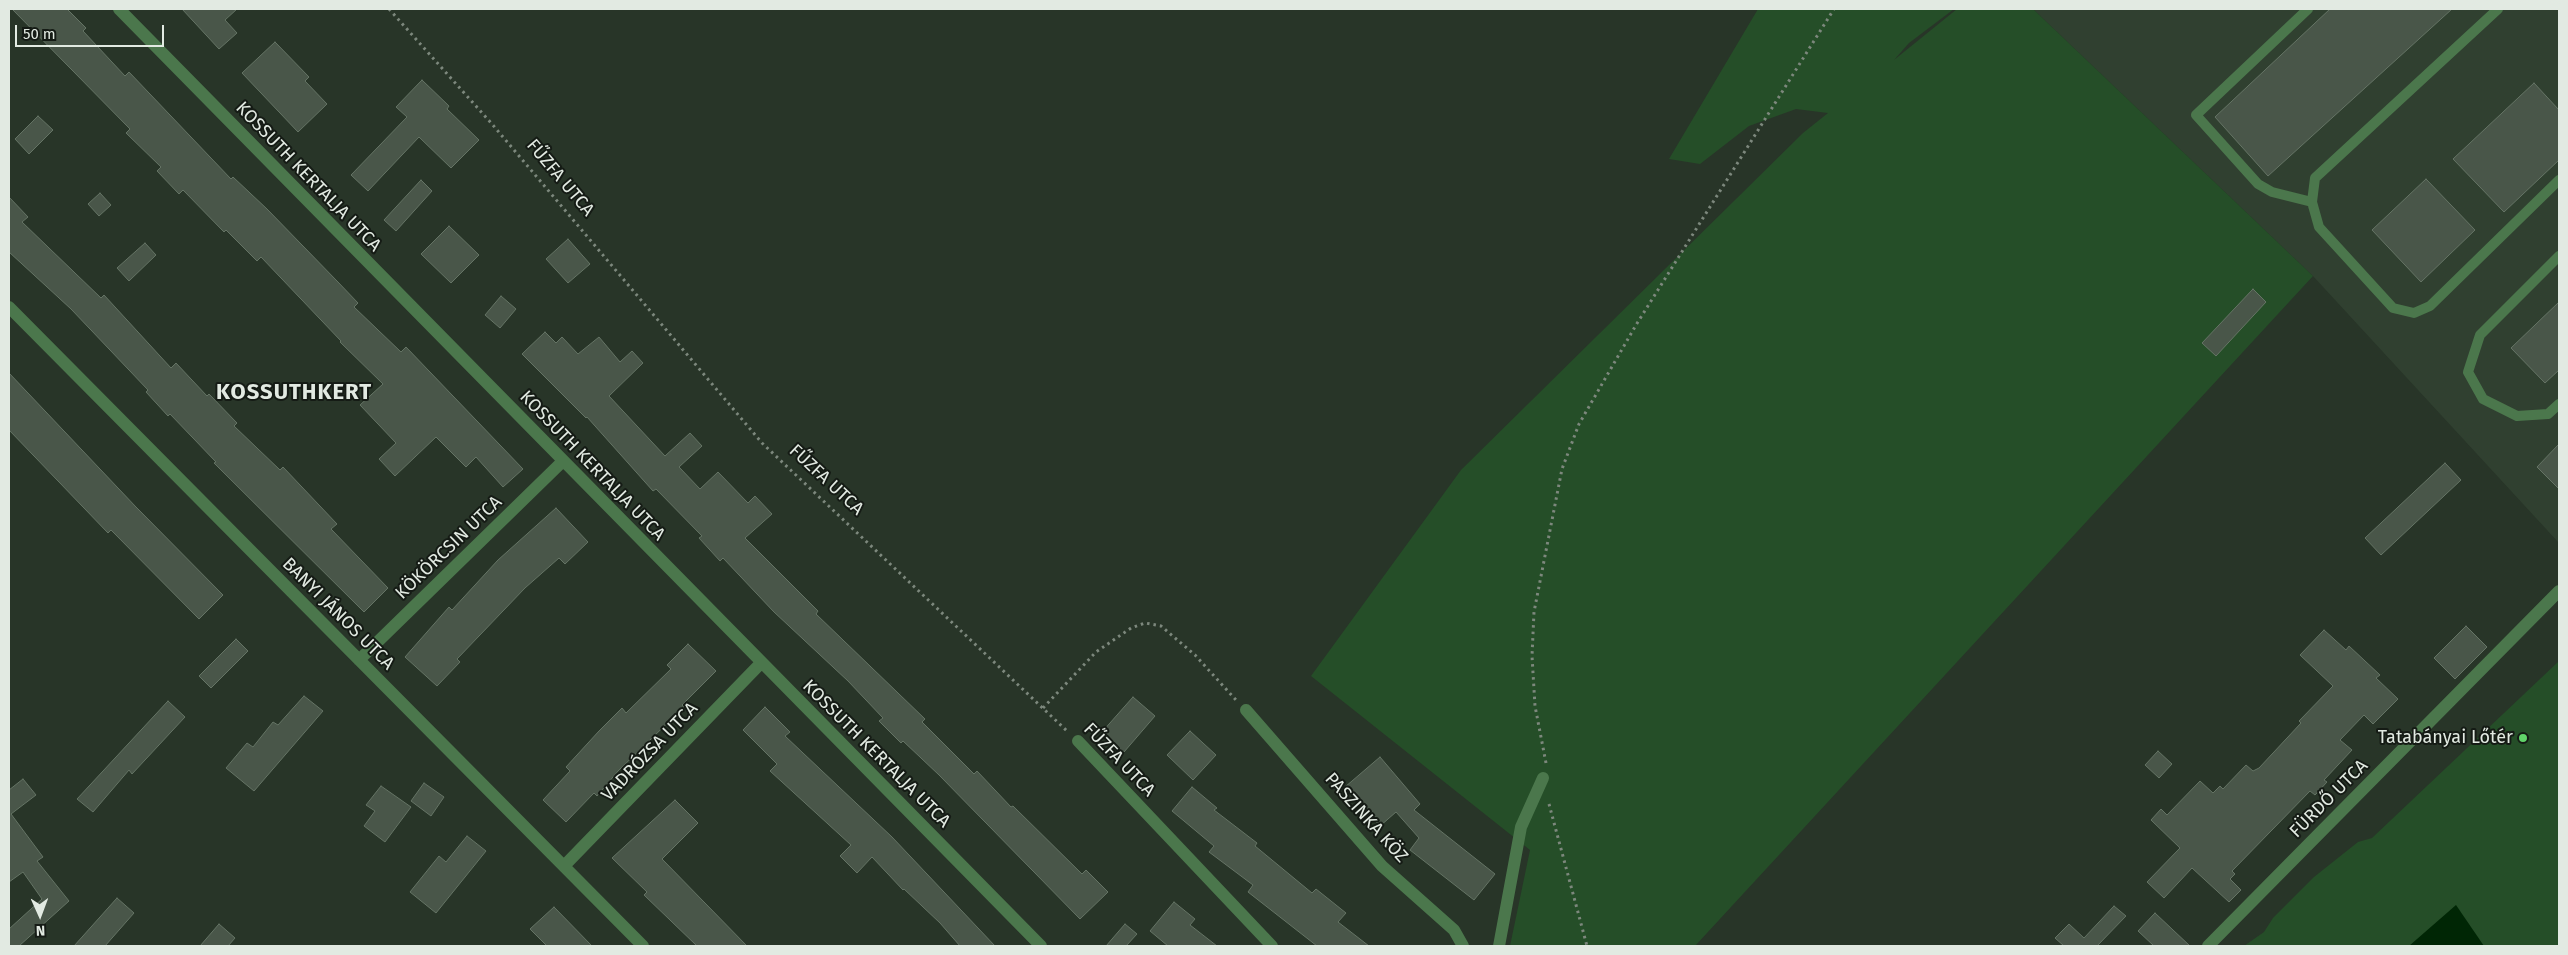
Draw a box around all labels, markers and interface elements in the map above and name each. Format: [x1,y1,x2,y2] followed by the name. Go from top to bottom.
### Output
[18,15,166,47] scale bar
[23,25,56,43] text: 50 m
[231,98,385,256] street label: KOSSUTH KERTALJA UTCA
[522,135,598,221] street label: FŰZFA UTCA
[215,380,373,406] district label: KOSSUTHKERT
[515,387,669,545] street label: KOSSUTH KERTALJA UTCA
[784,440,868,520] street label: FŰZFA UTCA
[391,492,507,604] street label: KÖKÖRCSIN UTCA
[277,553,399,675] street label: BANYI JÁNOS UTCA
[798,676,954,832] street label: KOSSUTH KERTALJA UTCA
[597,698,703,806] street label: VADRÓZSA UTCA
[1079,719,1159,801] street label: FŰZFA UTCA
[2378,727,2513,749] place label: Tatabányai Lőtér
[2517,732,2529,744] marker: Tatabányai Lőtér
[2285,755,2373,843] street label: FÜRDŐ UTCA
[1320,769,1412,867] street label: PASZINKA KÖZ
[15,890,65,940] north arrow
[36,922,45,939] text: N

